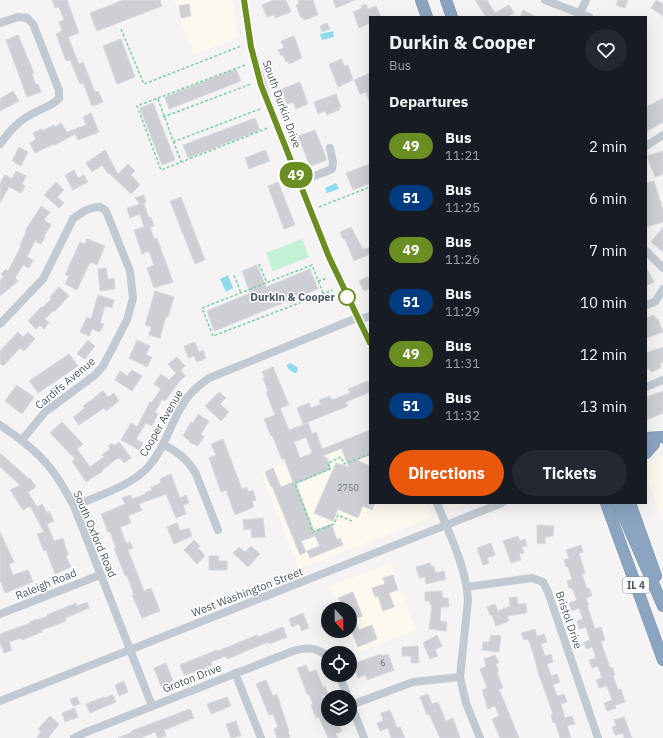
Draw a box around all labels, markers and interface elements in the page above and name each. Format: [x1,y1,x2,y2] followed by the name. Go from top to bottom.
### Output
[585,29,627,71] button: heart
[389,30,535,54] text: Durkin & Cooper
[389,57,411,74] text: Bus
[260,58,304,150] street label: South Durkin Drive
[389,92,468,111] text: Departures
[445,128,472,147] text: Bus
[403,137,419,155] text: 49
[589,137,627,156] text: 2 min
[445,147,480,164] text: 11:21
[278,162,314,188] line badge: 49
[288,166,304,184] text: 49
[445,180,472,199] text: Bus
[403,189,419,207] text: 51
[589,189,627,208] text: 6 min
[445,199,480,216] text: 11:25
[445,232,472,251] text: Bus
[403,241,419,259] text: 49
[589,241,627,260] text: 7 min
[445,251,480,268] text: 11:26
[445,284,472,303] text: Bus
[338,288,356,306] marker: Durkin & Cooper
[250,290,336,304] place label: Durkin & Cooper
[403,293,419,311] text: 51
[580,293,627,312] text: 10 min
[445,303,480,320] text: 11:29
[445,336,472,355] text: Bus
[403,345,419,363] text: 49
[580,345,627,364] text: 12 min
[32,354,98,412] street label: Cardifs Avenue
[445,355,480,372] text: 11:31
[136,387,186,459] street label: Cooper Avenue
[445,388,472,407] text: Bus
[403,397,419,415] text: 51
[580,397,627,416] text: 13 min
[445,407,480,424] text: 11:32
[389,450,504,496] button: Directions
[512,450,627,496] button: Tickets
[337,482,359,493] house number: 2750
[70,489,120,579] street label: South Oxford Road
[189,564,305,620] street label: West Washington Street
[13,565,79,603] street label: Raleigh Road
[623,577,649,593] road number: IL 4
[553,589,585,651] street label: Bristol Drive
[321,602,357,638] north arrow
[321,602,357,726] map controls
[321,646,357,682] button: locate
[380,657,386,668] house number: 6
[160,660,224,696] street label: Groton Drive
[321,690,357,726] button: layers

